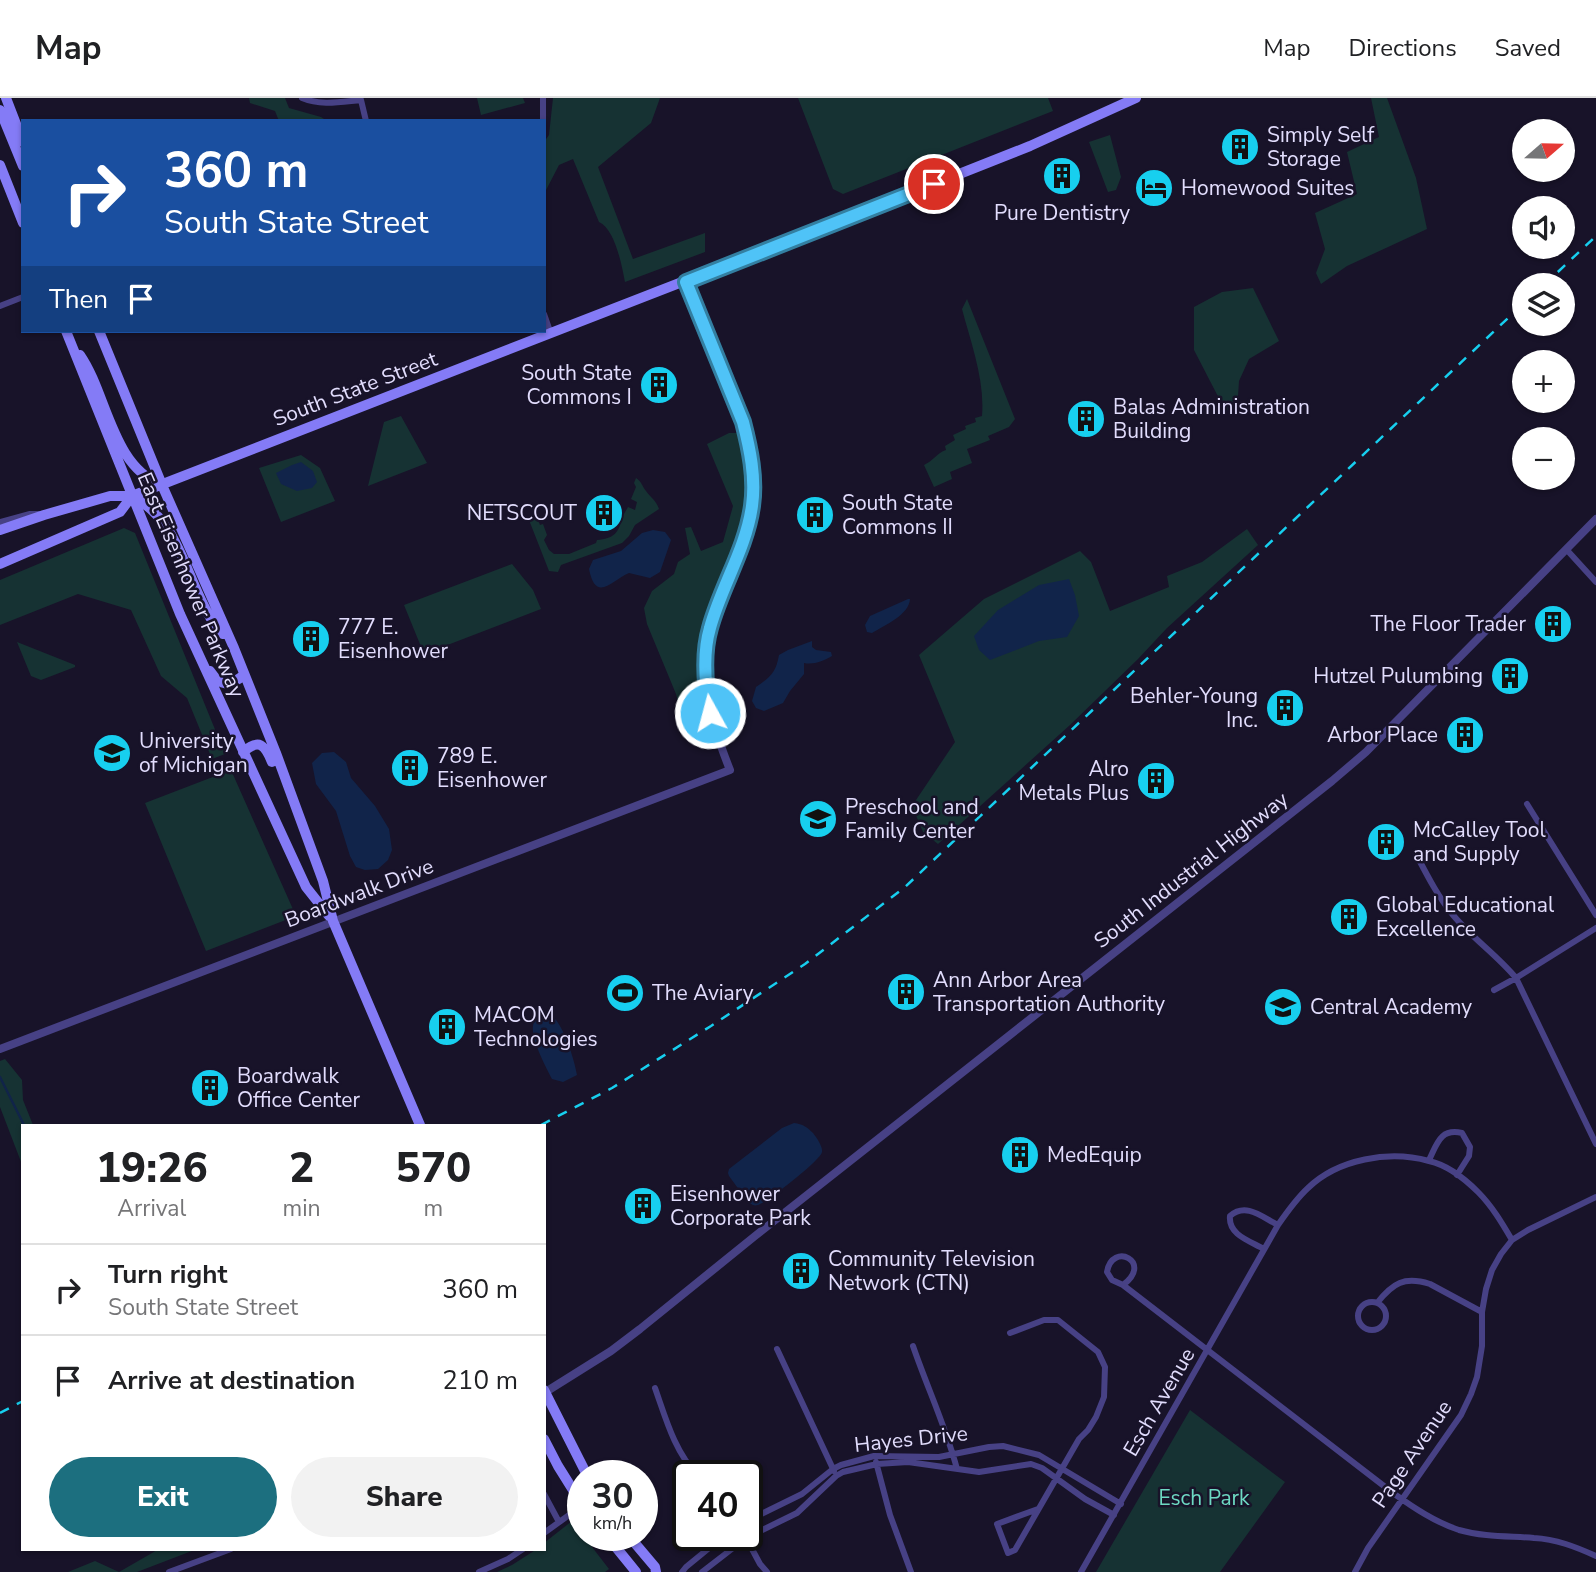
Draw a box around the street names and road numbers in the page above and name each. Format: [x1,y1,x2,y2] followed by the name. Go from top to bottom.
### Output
[269,345,442,433] street label: South State Street
[131,468,251,702] street label: East Eisenhower Parkway
[1088,785,1294,955] street label: South Industrial Highway
[281,852,437,934] street label: Boardwalk Drive
[1117,1343,1201,1461] street label: Esch Avenue
[1366,1395,1458,1513] street label: Page Avenue
[853,1419,969,1459] street label: Hayes Drive

